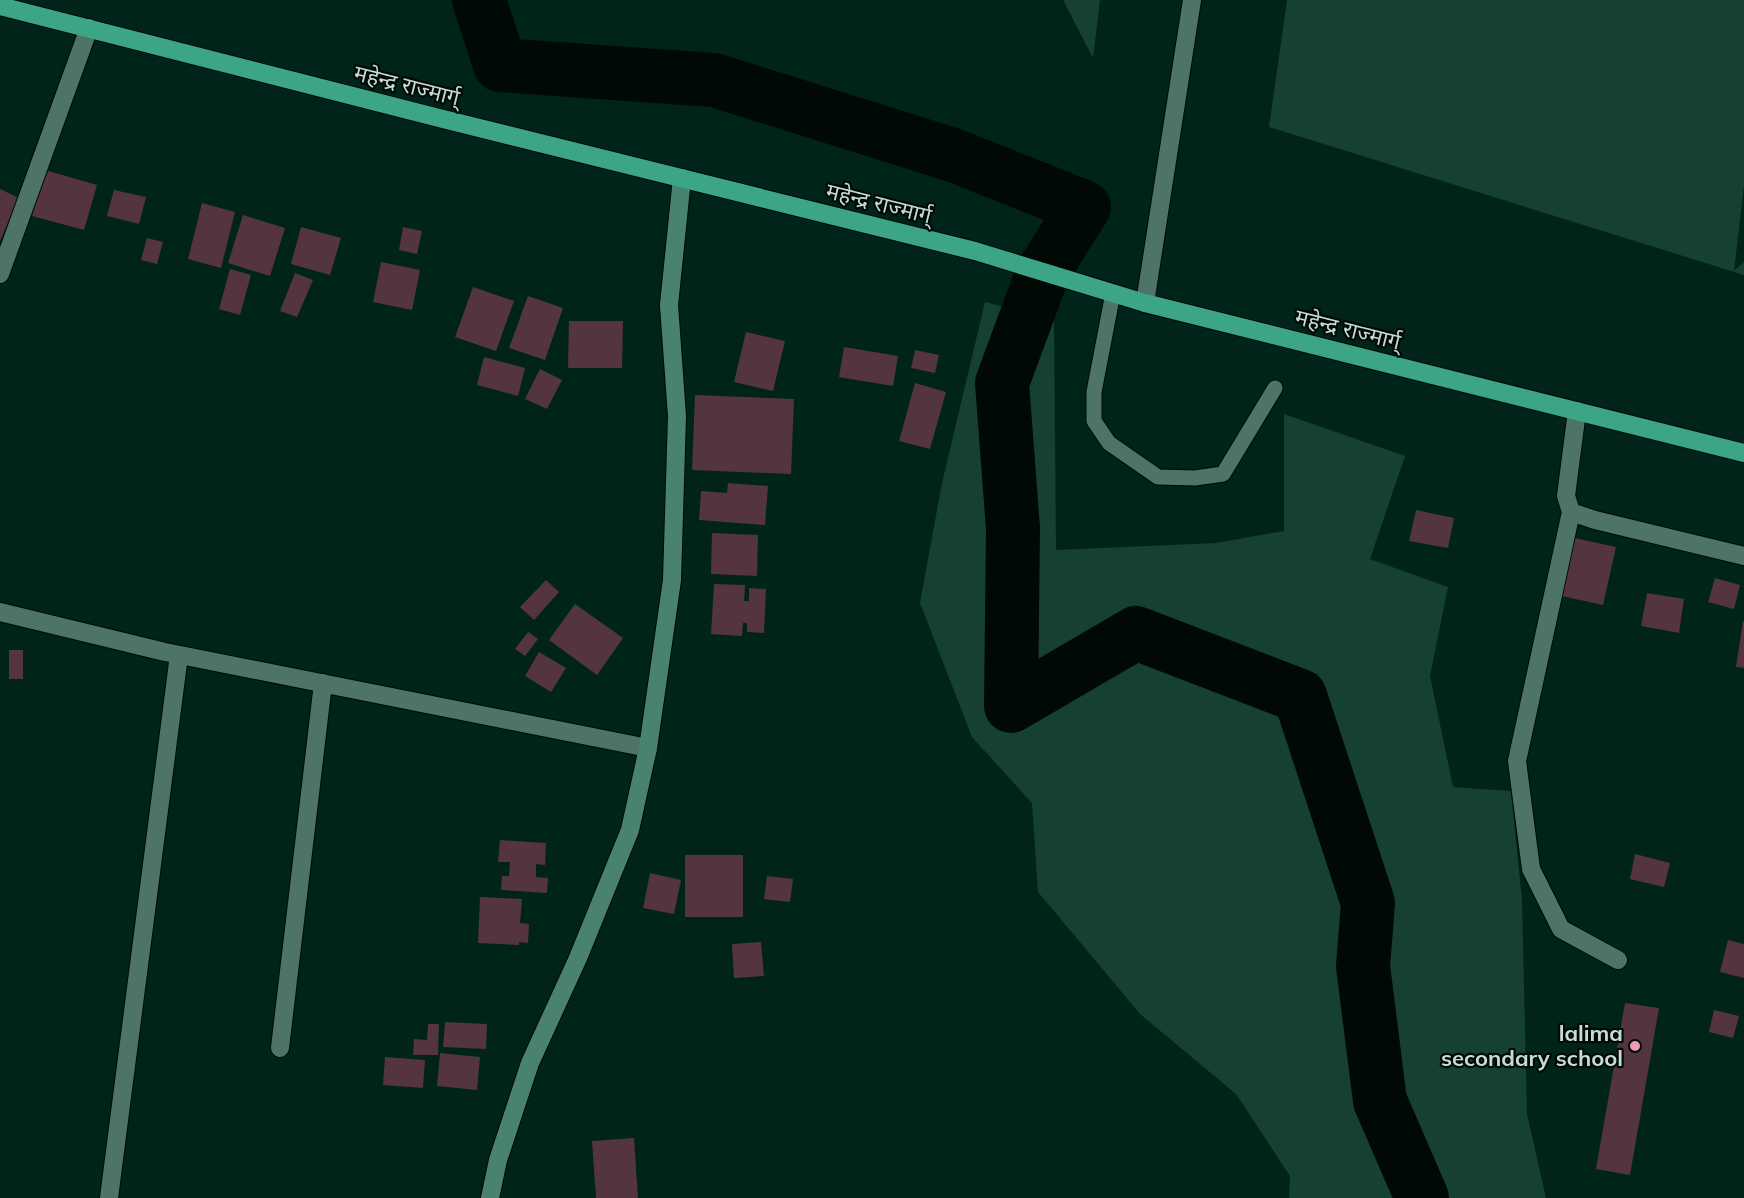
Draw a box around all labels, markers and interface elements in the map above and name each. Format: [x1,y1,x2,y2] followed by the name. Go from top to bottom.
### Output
[351,58,465,112] street label: महेन्द्र राज्मार्ग्
[823,176,937,230] street label: महेन्द्र राज्मार्ग्
[1292,302,1406,356] street label: महेन्द्र राज्मार्ग्
[1441,1019,1623,1072] place label: lalima secondary school
[1628,1039,1642,1053] marker: lalima secondary school

